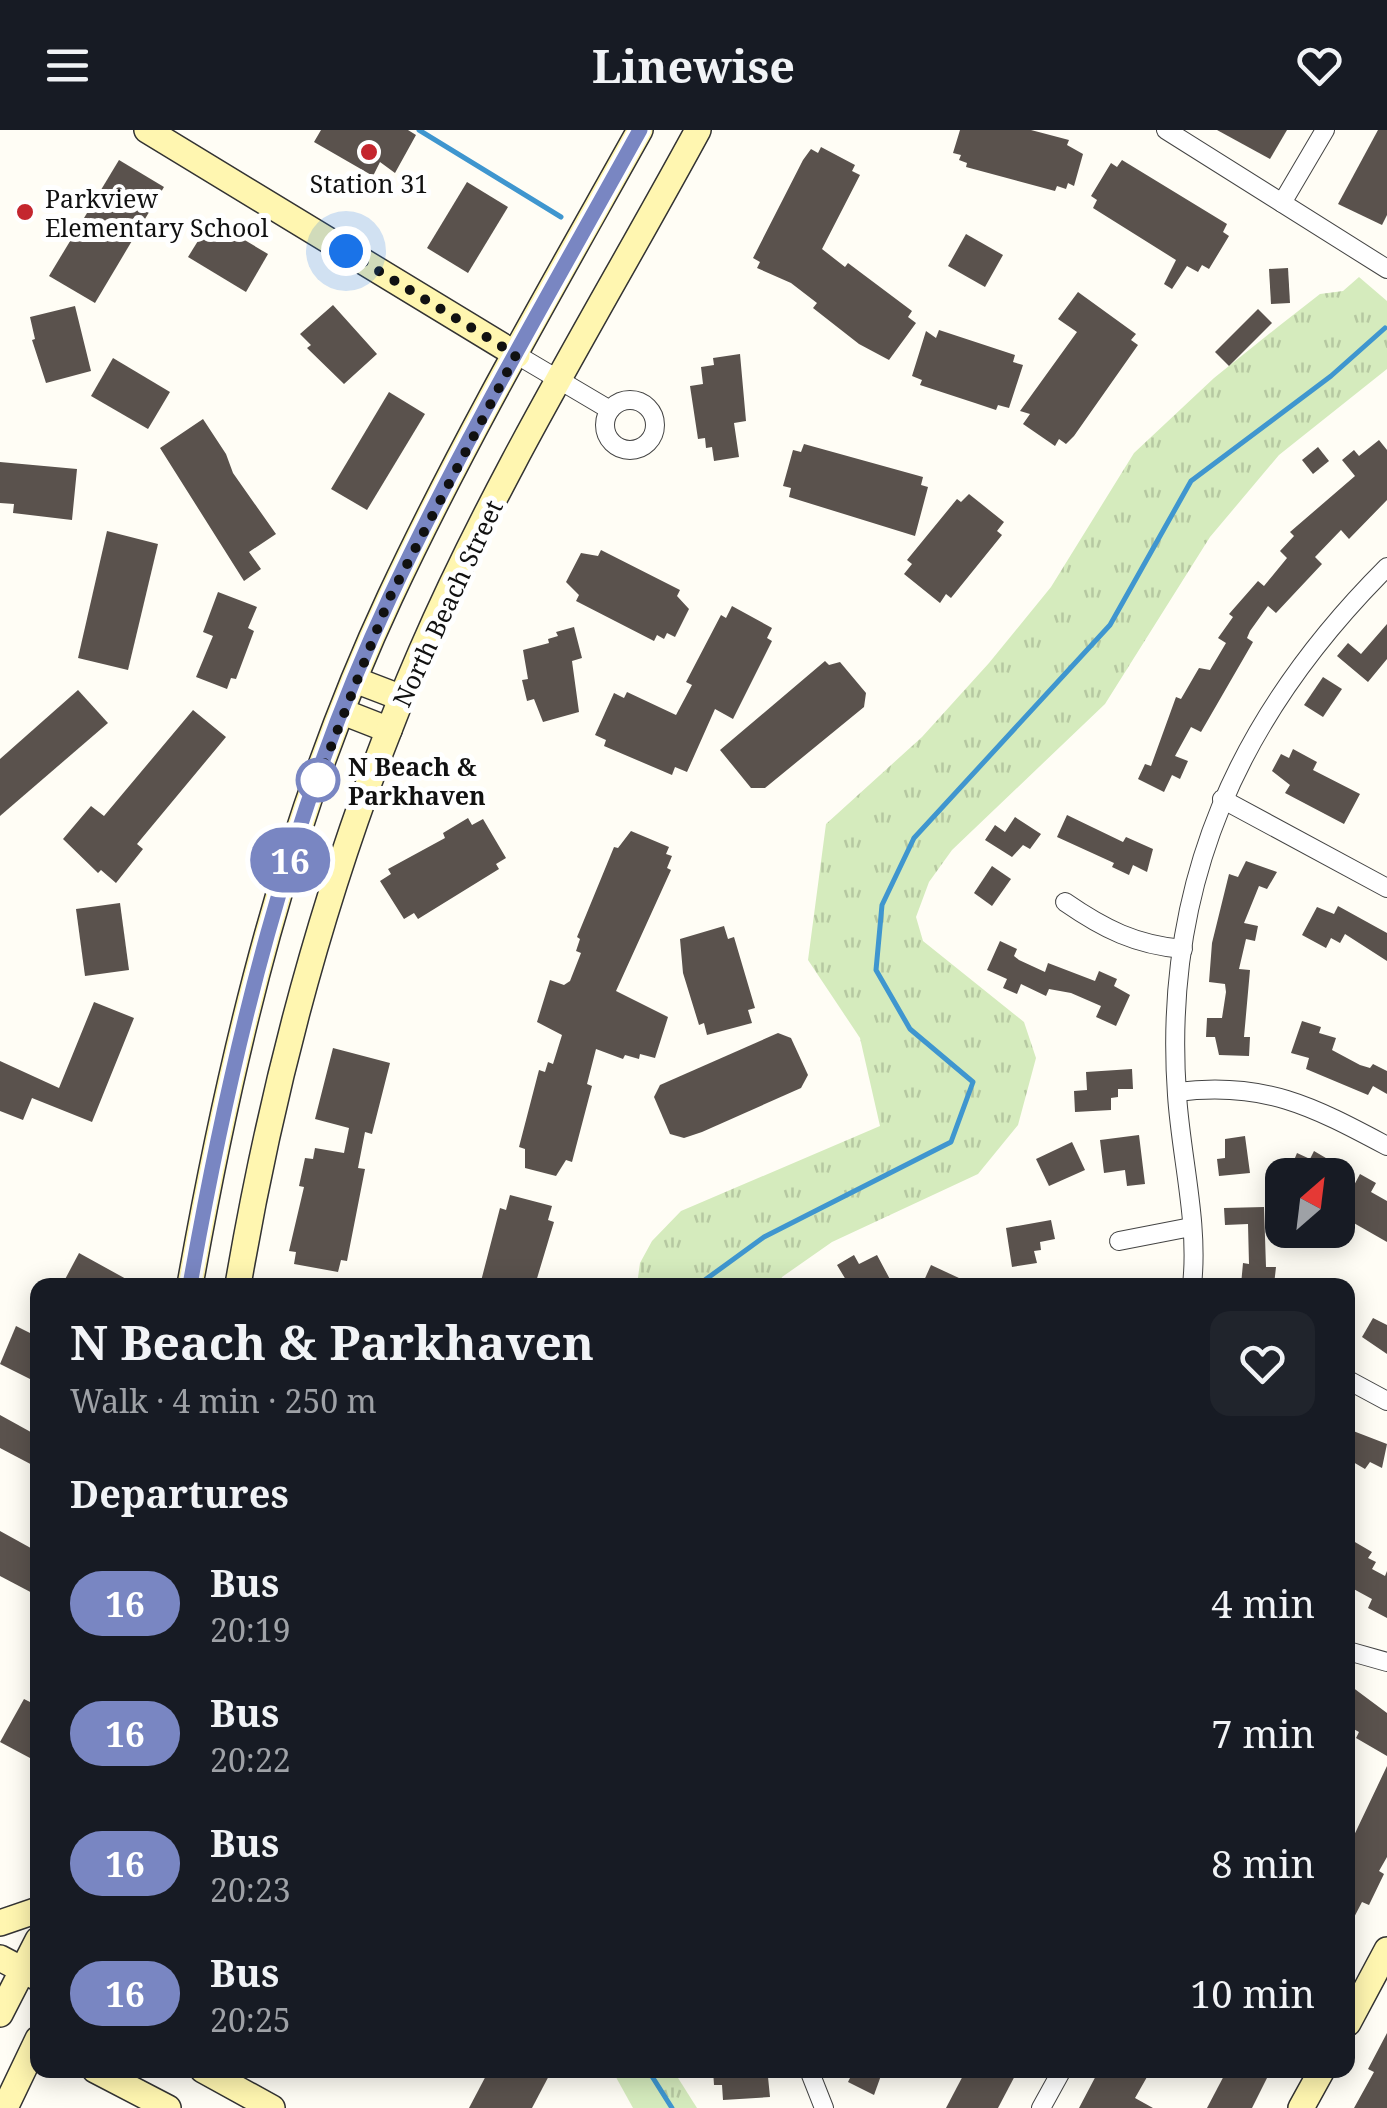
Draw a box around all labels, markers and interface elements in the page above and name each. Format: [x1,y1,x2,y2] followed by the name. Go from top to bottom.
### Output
[592,35,795,96] text: Linewise
[40,38,95,93] icon: menu
[1292,38,1347,93] icon: heart
[358,141,380,163] marker: Station 31
[310,166,428,200] place label: Station 31
[45,181,269,244] place label: Parkview Elementary School
[14,201,36,223] marker: Parkview Elementary School
[321,226,371,276] your location
[384,494,510,712] street label: North Beach Street
[348,749,486,812] place label: N Beach & Parkhaven
[297,759,339,801] marker: N Beach & Parkhaven
[245,828,335,892] line badge: 16
[270,837,310,884] text: 16
[1265,1158,1355,1248] north arrow
[1265,1158,1355,1248] map controls
[70,1309,594,1374] text: N Beach & Parkhaven
[1210,1311,1315,1416] button: heart
[70,1379,377,1422] text: Walk · 4 min · 250 m
[70,1467,289,1519] text: Departures
[210,1556,279,1608] text: Bus
[1211,1577,1315,1629] text: 4 min
[105,1580,145,1627] text: 16
[210,1608,291,1651] text: 20:19
[210,1686,279,1738] text: Bus
[1211,1707,1315,1759] text: 7 min
[105,1710,145,1757] text: 16
[210,1738,291,1781] text: 20:22
[210,1816,279,1868] text: Bus
[1211,1837,1315,1889] text: 8 min
[105,1840,145,1887] text: 16
[210,1868,291,1911] text: 20:23
[210,1946,279,1998] text: Bus
[1190,1967,1315,2019] text: 10 min
[105,1970,145,2017] text: 16
[210,1998,291,2041] text: 20:25

